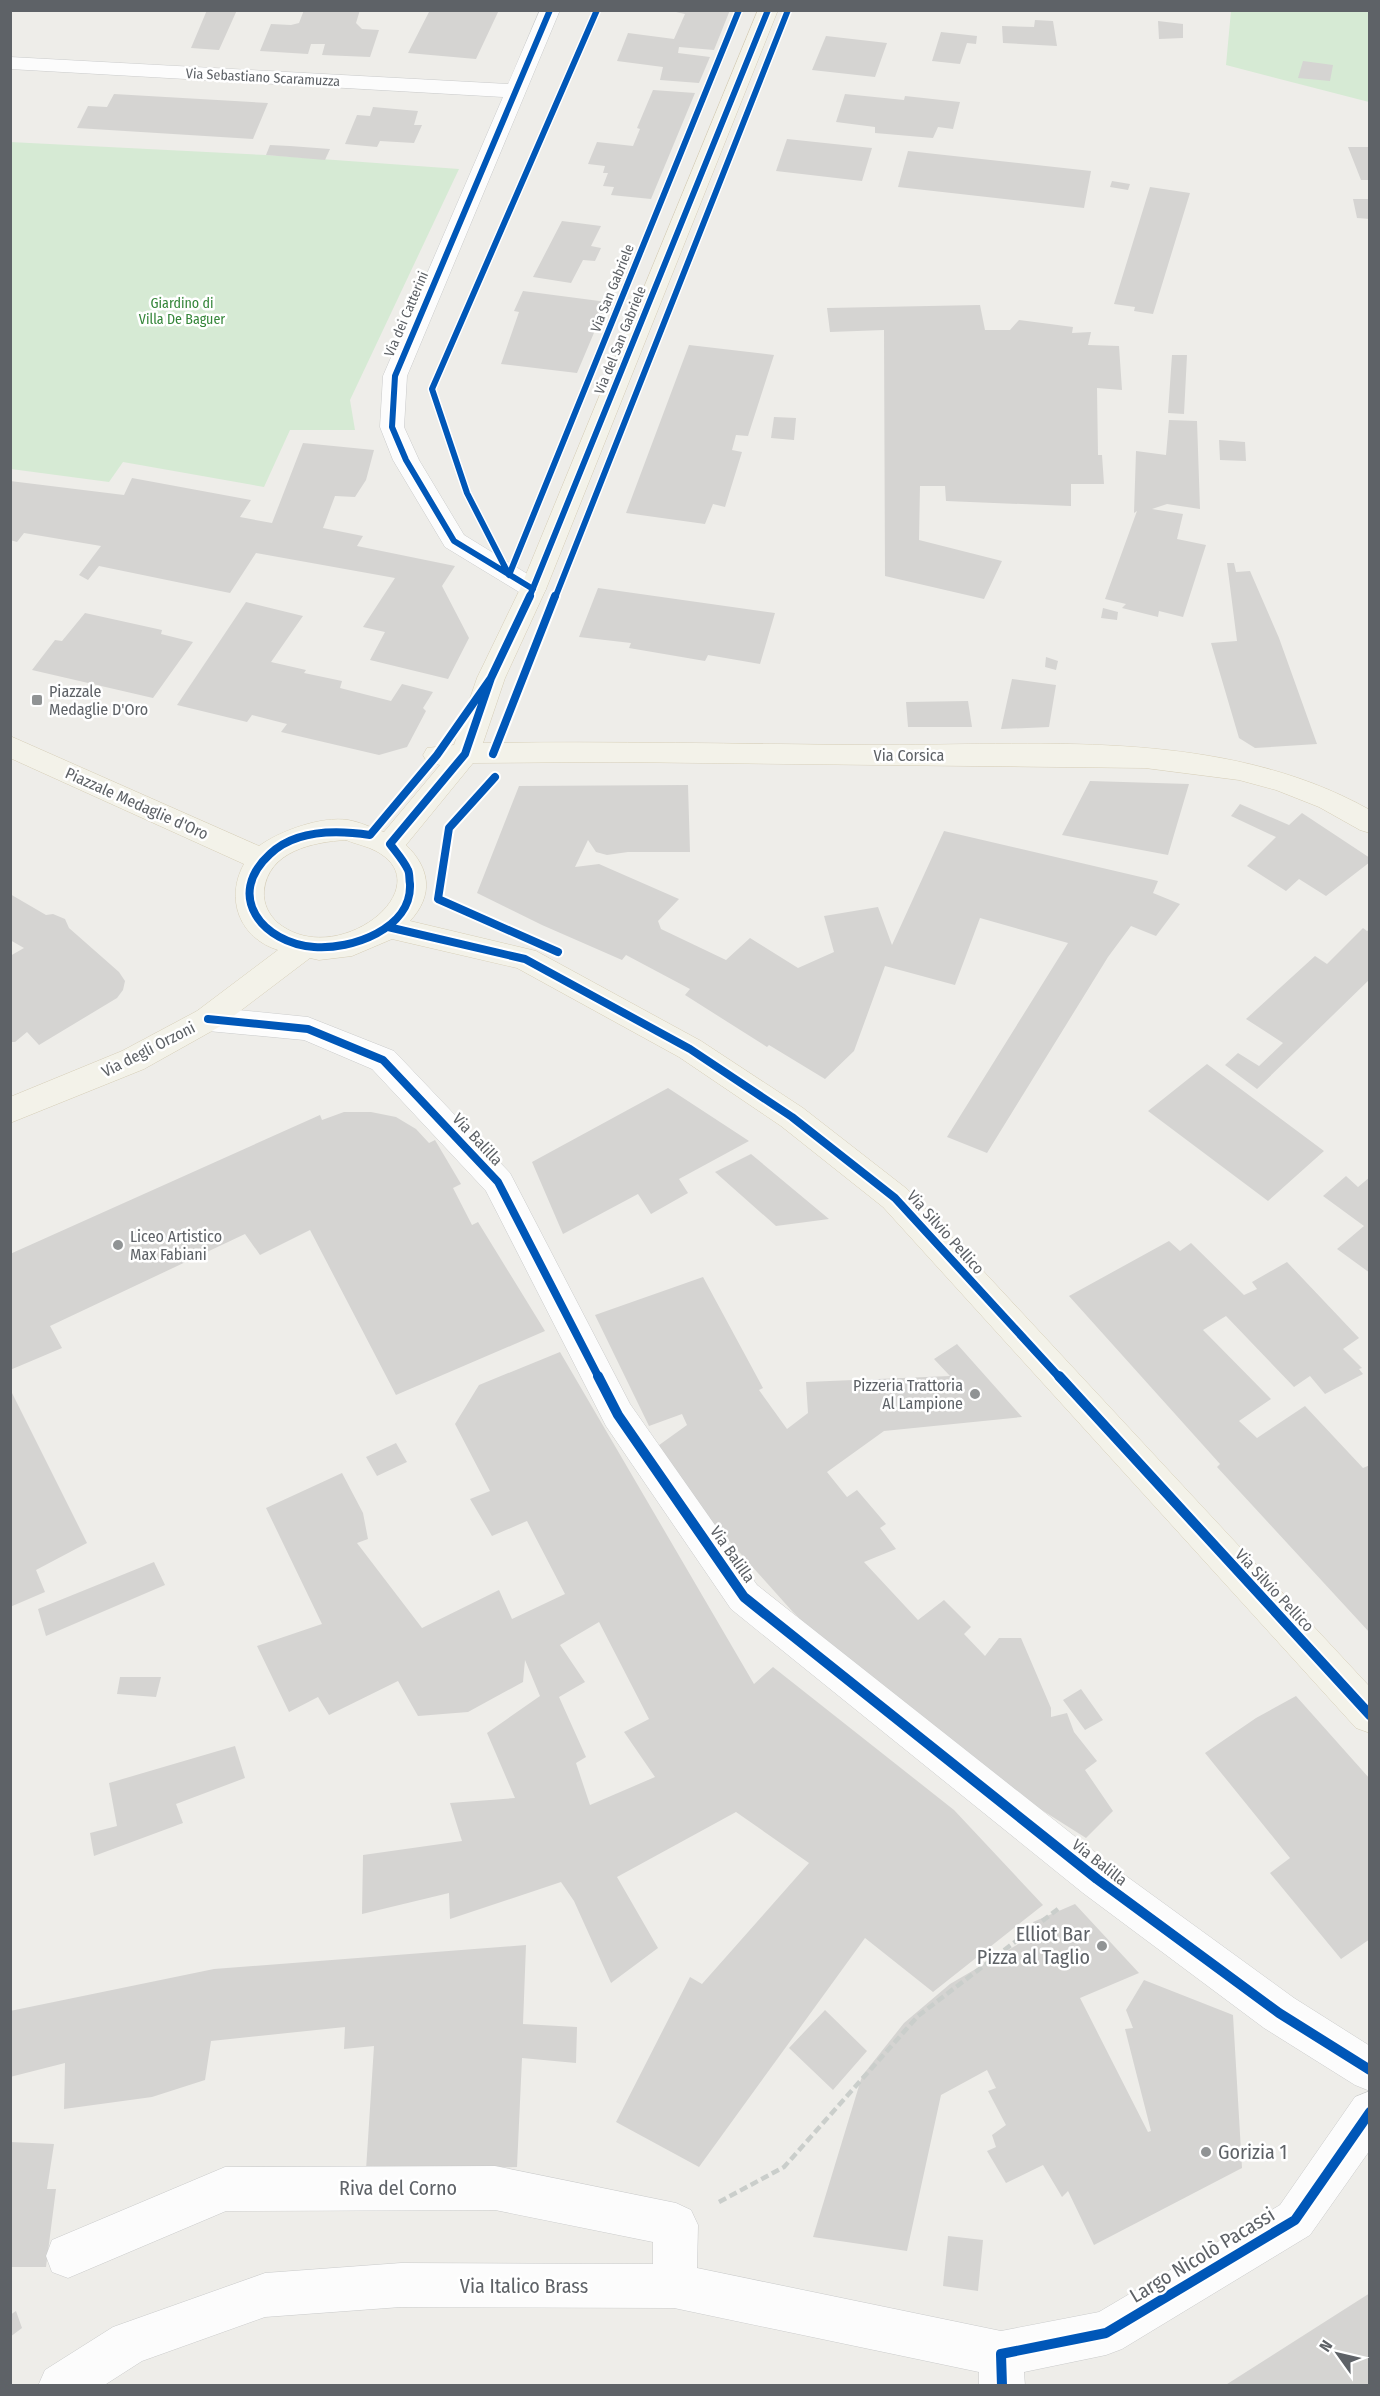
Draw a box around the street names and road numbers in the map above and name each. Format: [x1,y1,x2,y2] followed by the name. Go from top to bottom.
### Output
[185,65,341,90] street label: Via Sebastiano Scaramuzza
[587,242,638,335] street label: Via San Gabriele
[381,269,432,359] street label: Via dei Catterini
[591,284,650,397] street label: Via del San Gabriele
[874,746,945,765] street label: Via Corsica
[62,763,211,844] street label: Piazzale Medaglie d'Oro
[98,1018,198,1081] street label: Via degli Orzoni
[449,1109,507,1170] street label: Via Balilla
[903,1186,988,1278] street label: Via Silvio Pellico
[706,1522,759,1586] street label: Via Balilla
[1231,1545,1318,1636] street label: Via Silvio Pellico
[1068,1835,1131,1890] street label: Via Balilla
[339,2176,457,2200] street label: Riva del Corno
[1125,2202,1279,2308] street label: Largo Nicolò Pacassi
[460,2274,588,2298] street label: Via Italico Brass

